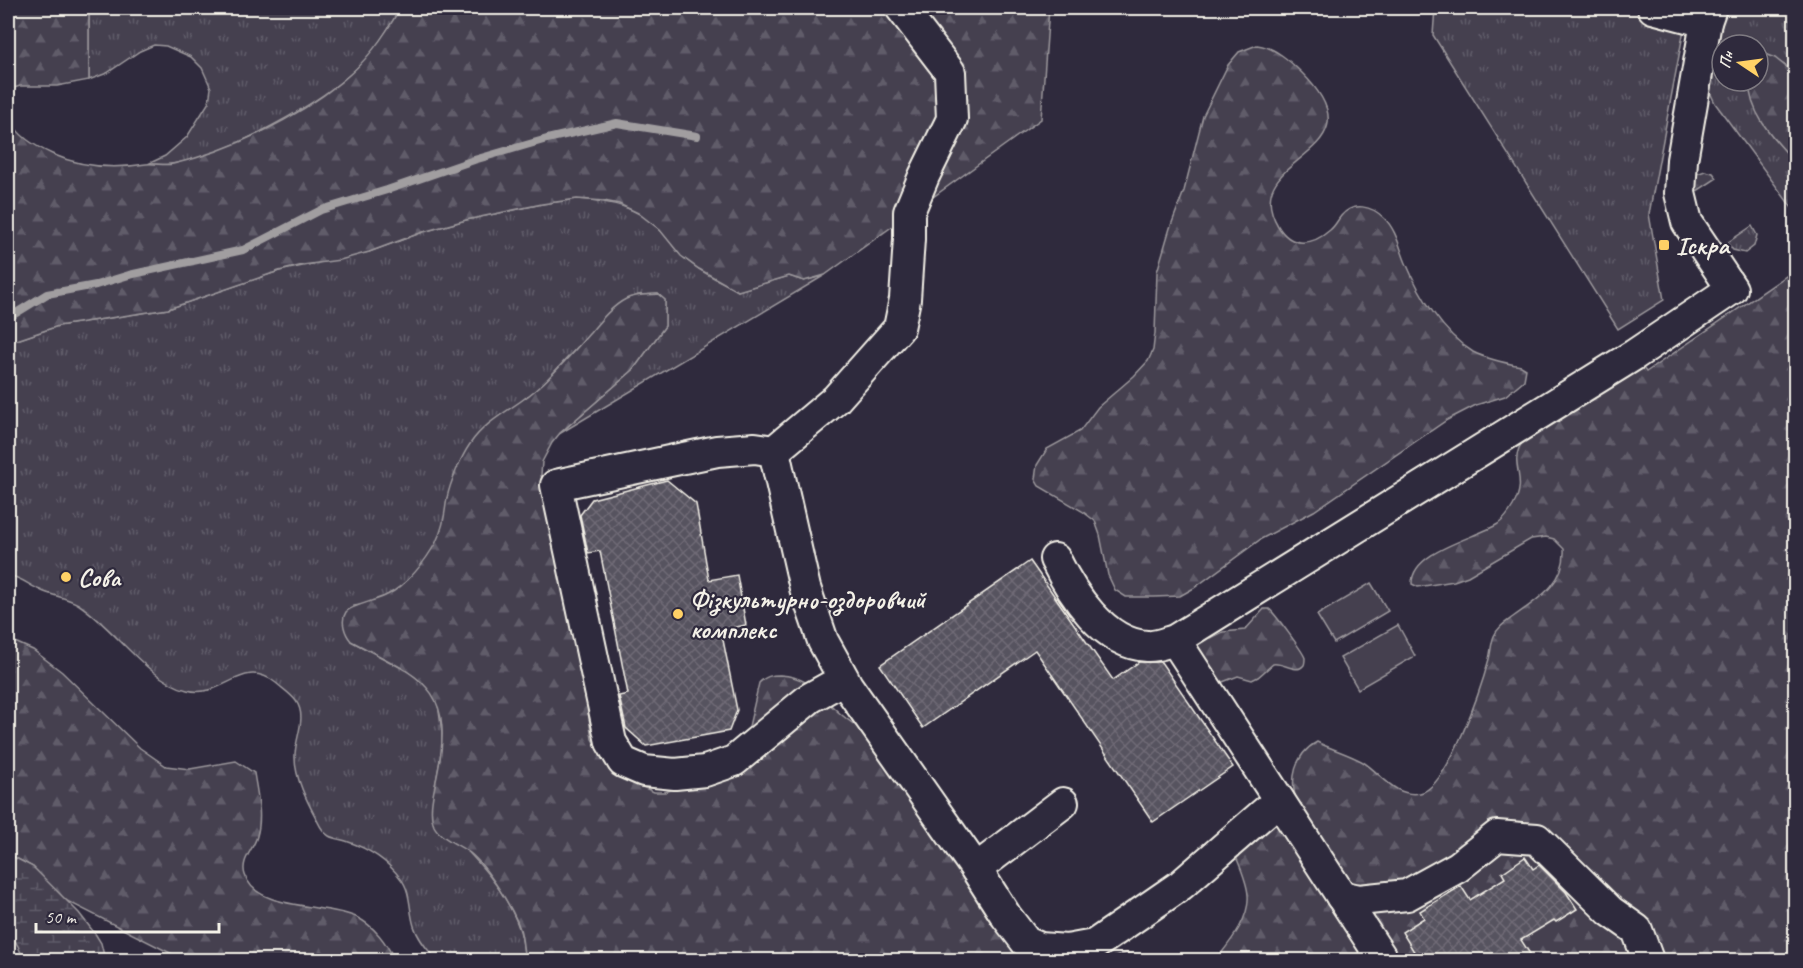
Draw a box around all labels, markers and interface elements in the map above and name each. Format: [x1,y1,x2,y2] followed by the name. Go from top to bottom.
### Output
[1710,33,1770,93] north arrow
[1715,49,1738,70] text: Пн
[1676,229,1731,262] place label: Іскра
[1657,238,1671,252] marker: Іскра
[78,561,122,594] place label: Сова
[59,570,73,584] marker: Сова
[690,583,927,646] place label: Фізкультурно-оздоровчий комплекс
[671,607,685,621] marker: Фізкультурно-оздоровчий комплекс
[36,896,219,934] scale bar
[45,906,78,928] text: 50 m

